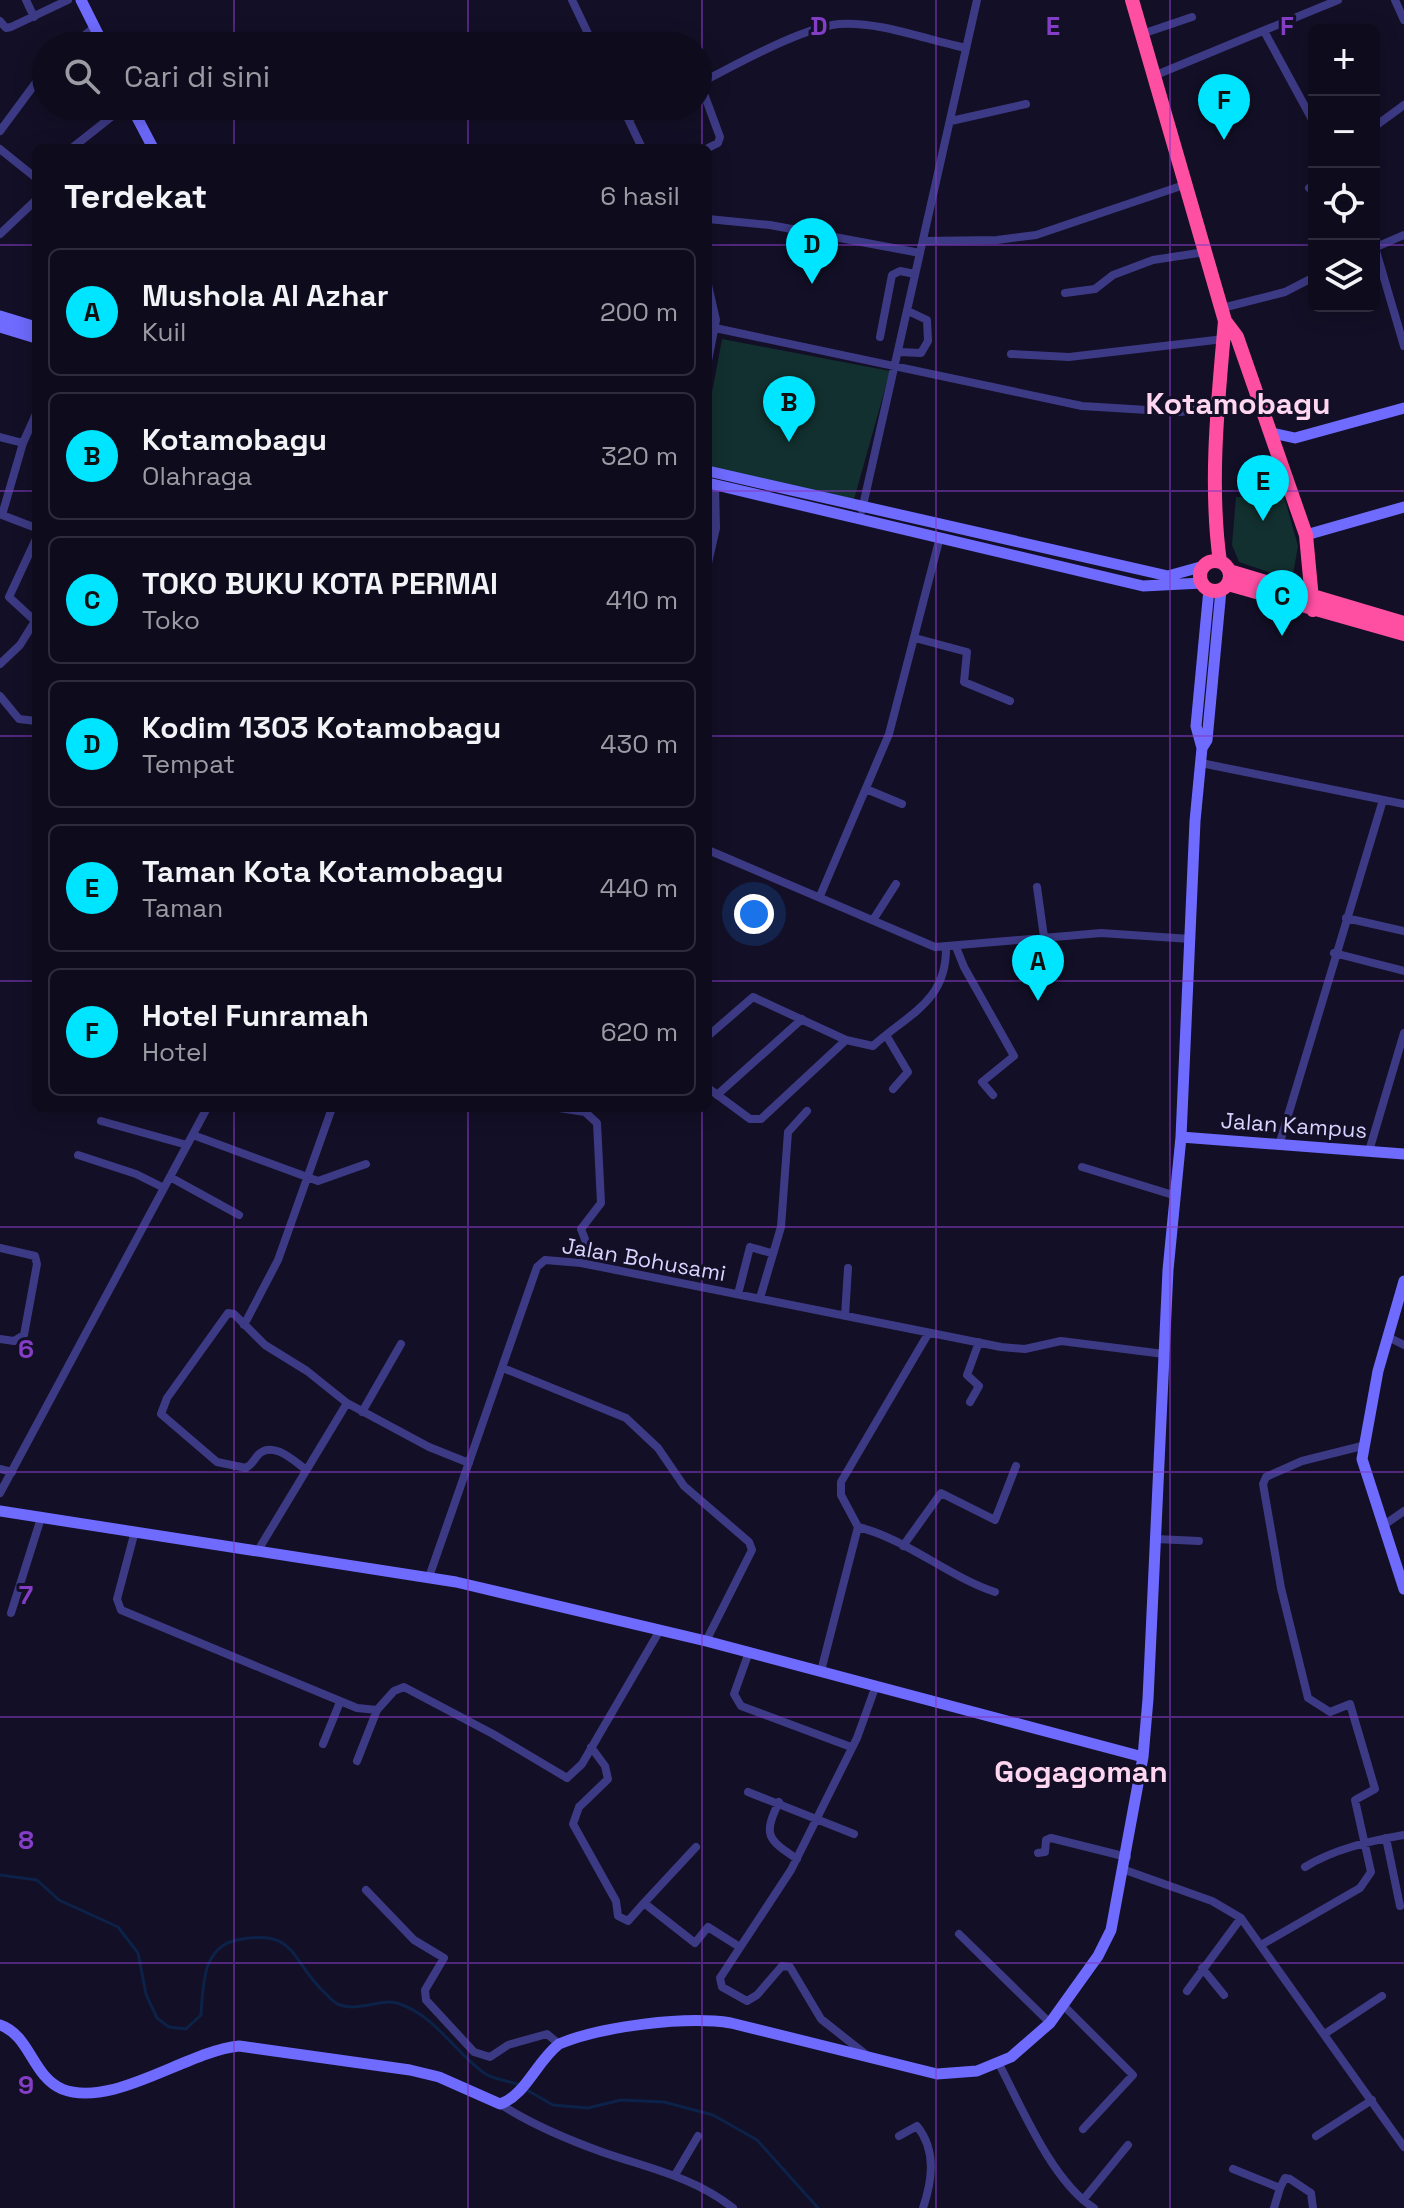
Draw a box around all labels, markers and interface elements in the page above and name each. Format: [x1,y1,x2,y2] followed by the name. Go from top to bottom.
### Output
[810,9,828,43] text: D
[1046,9,1060,43] text: E
[1280,9,1294,43] text: F
[1308,24,1380,312] map controls
[1308,24,1380,96] button: +
[32,32,712,120] search box
[60,54,104,98] icon: search
[124,57,270,96] text: Cari di sini
[1198,74,1250,140] pin: F
[1308,96,1380,168] button: −
[1308,168,1380,240] button: locate
[64,175,207,218] text: Terdekat
[600,179,680,213] text: 6 hasil
[786,218,838,284] pin: D
[1308,240,1380,312] button: layers
[142,276,389,315] text: Mushola Al Azhar
[84,295,100,329] text: A
[600,295,678,329] text: 200 m
[142,315,186,349] text: Kuil
[763,376,815,442] pin: B
[1145,384,1331,423] district label: Kotamobagu
[142,420,327,459] text: Kotamobagu
[83,439,101,473] text: B
[601,439,678,473] text: 320 m
[1237,455,1289,521] pin: E
[142,459,252,493] text: Olahraga
[142,564,498,603] text: TOKO BUKU KOTA PERMAI
[1256,570,1308,636] pin: C
[84,583,100,617] text: C
[606,583,678,617] text: 410 m
[142,603,200,637] text: Toko
[142,708,501,747] text: Kodim 1303 Kotamobagu
[83,727,101,761] text: D
[600,727,678,761] text: 430 m
[142,747,235,781] text: Tempat
[142,852,503,891] text: Taman Kota Kotamobagu
[85,871,99,905] text: E
[600,871,678,905] text: 440 m
[142,891,223,925] text: Taman
[734,894,774,934] your location
[1012,935,1064,1001] pin: A
[142,996,369,1035] text: Hotel Funramah
[85,1015,99,1049] text: F
[601,1015,678,1049] text: 620 m
[142,1035,208,1069] text: Hotel
[1220,1106,1368,1144] street label: Jalan Kampus
[560,1231,728,1287] street label: Jalan Bohusami
[18,1332,34,1366] text: 6
[19,1578,33,1612] text: 7
[994,1752,1168,1791] district label: Gogagoman
[18,1823,34,1857] text: 8
[18,2068,34,2102] text: 9

